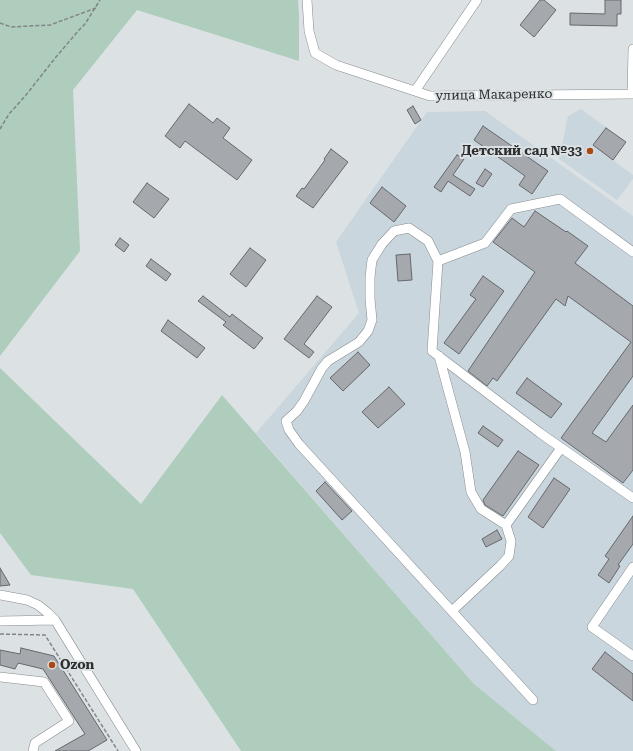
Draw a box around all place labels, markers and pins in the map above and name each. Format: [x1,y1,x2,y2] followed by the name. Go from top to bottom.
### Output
[461,143,582,159] place label: Детский сад №33
[585,146,595,156] marker: Детский сад №33
[60,657,94,673] place label: Ozon
[47,660,57,670] marker: Ozon

